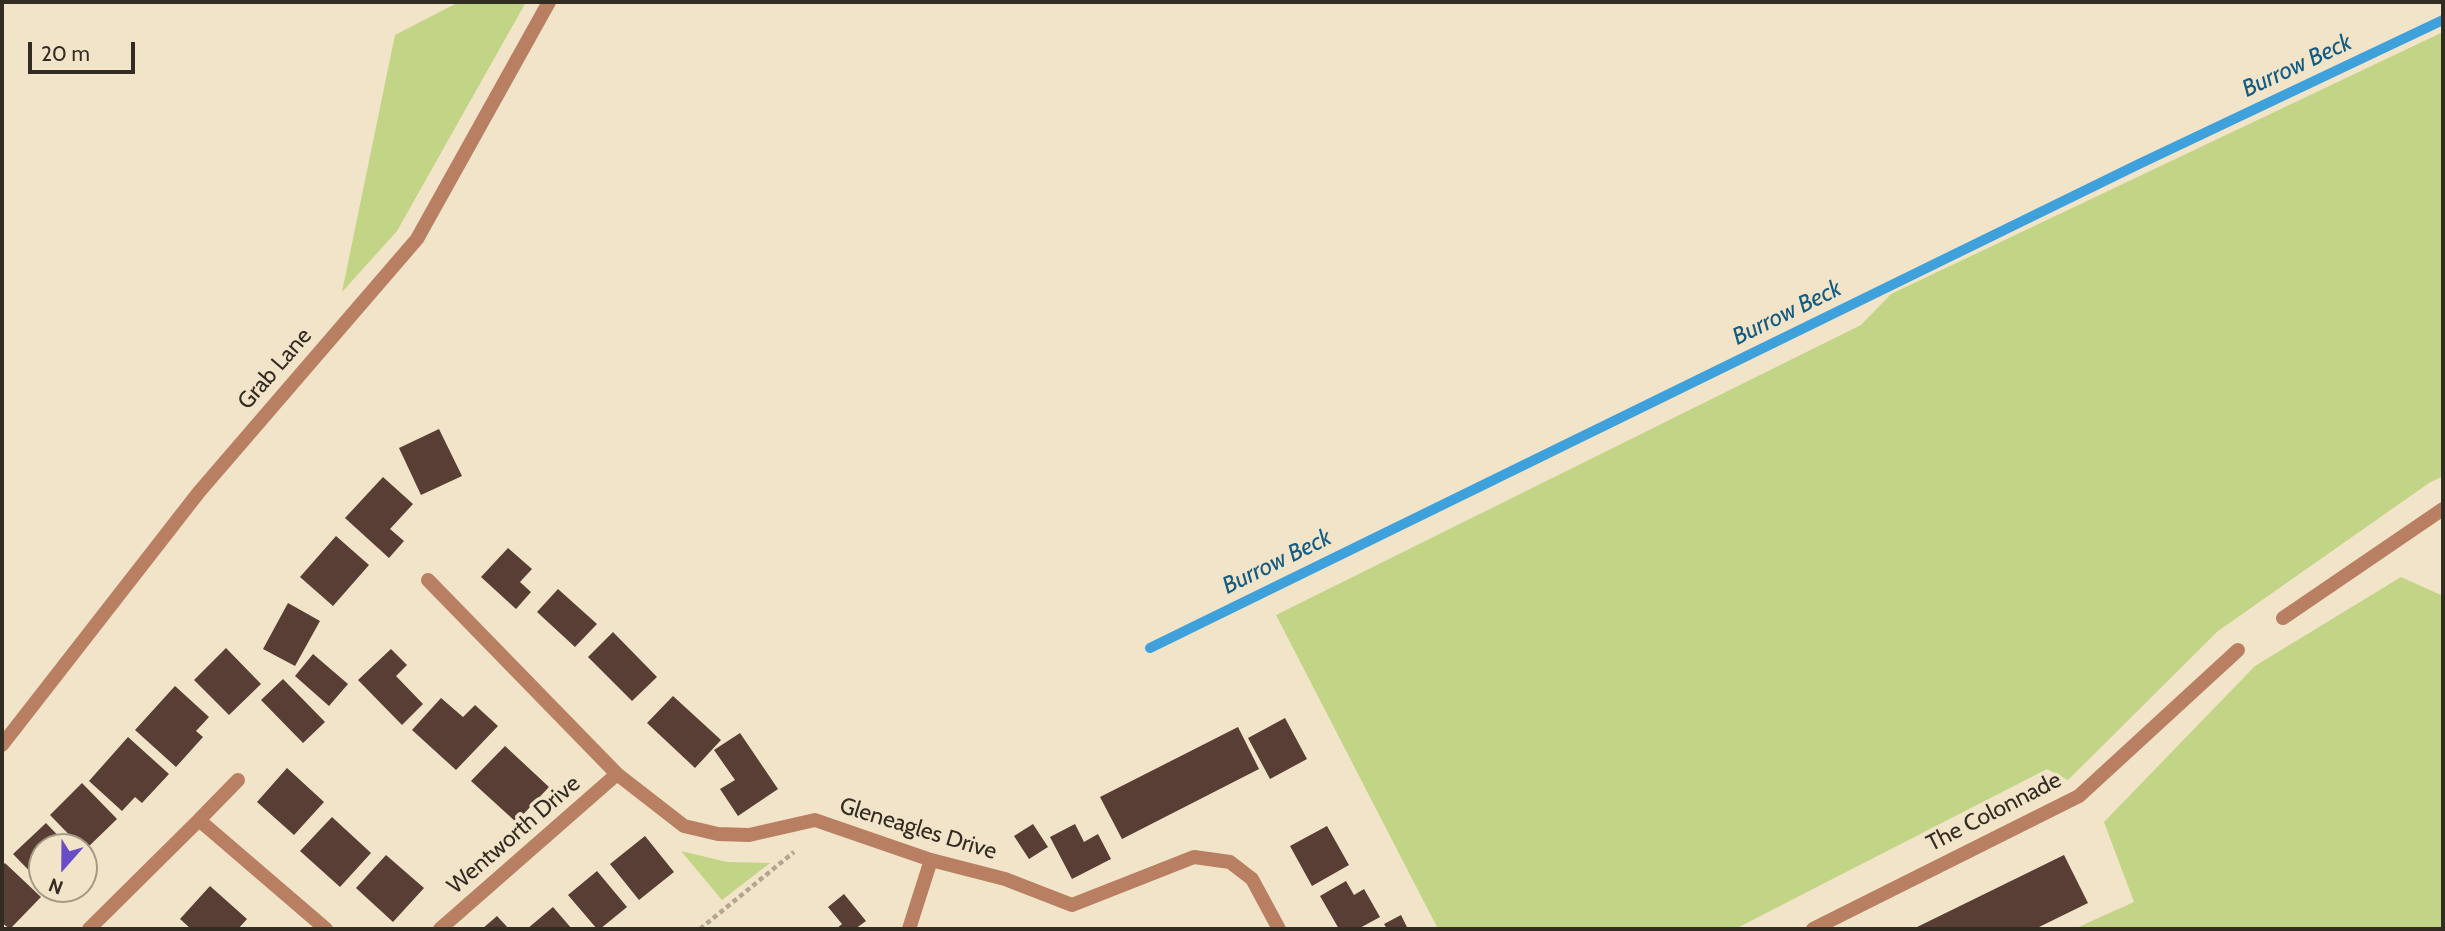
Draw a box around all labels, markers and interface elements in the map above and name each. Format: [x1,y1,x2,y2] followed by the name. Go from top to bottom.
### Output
[32,28,138,72] scale bar
[2238,28,2356,104] water label: Burrow Beck
[41,41,90,66] text: 20 m
[1728,274,1846,352] water label: Burrow Beck
[232,323,318,415] street label: Grab Lane
[1218,523,1336,601] water label: Burrow Beck
[1922,766,2066,858] street label: The Colonnade
[442,770,586,900] street label: Wentworth Drive
[836,792,1000,866] street label: Gleneagles Drive
[28,833,98,903] north arrow
[46,873,66,899] text: N

